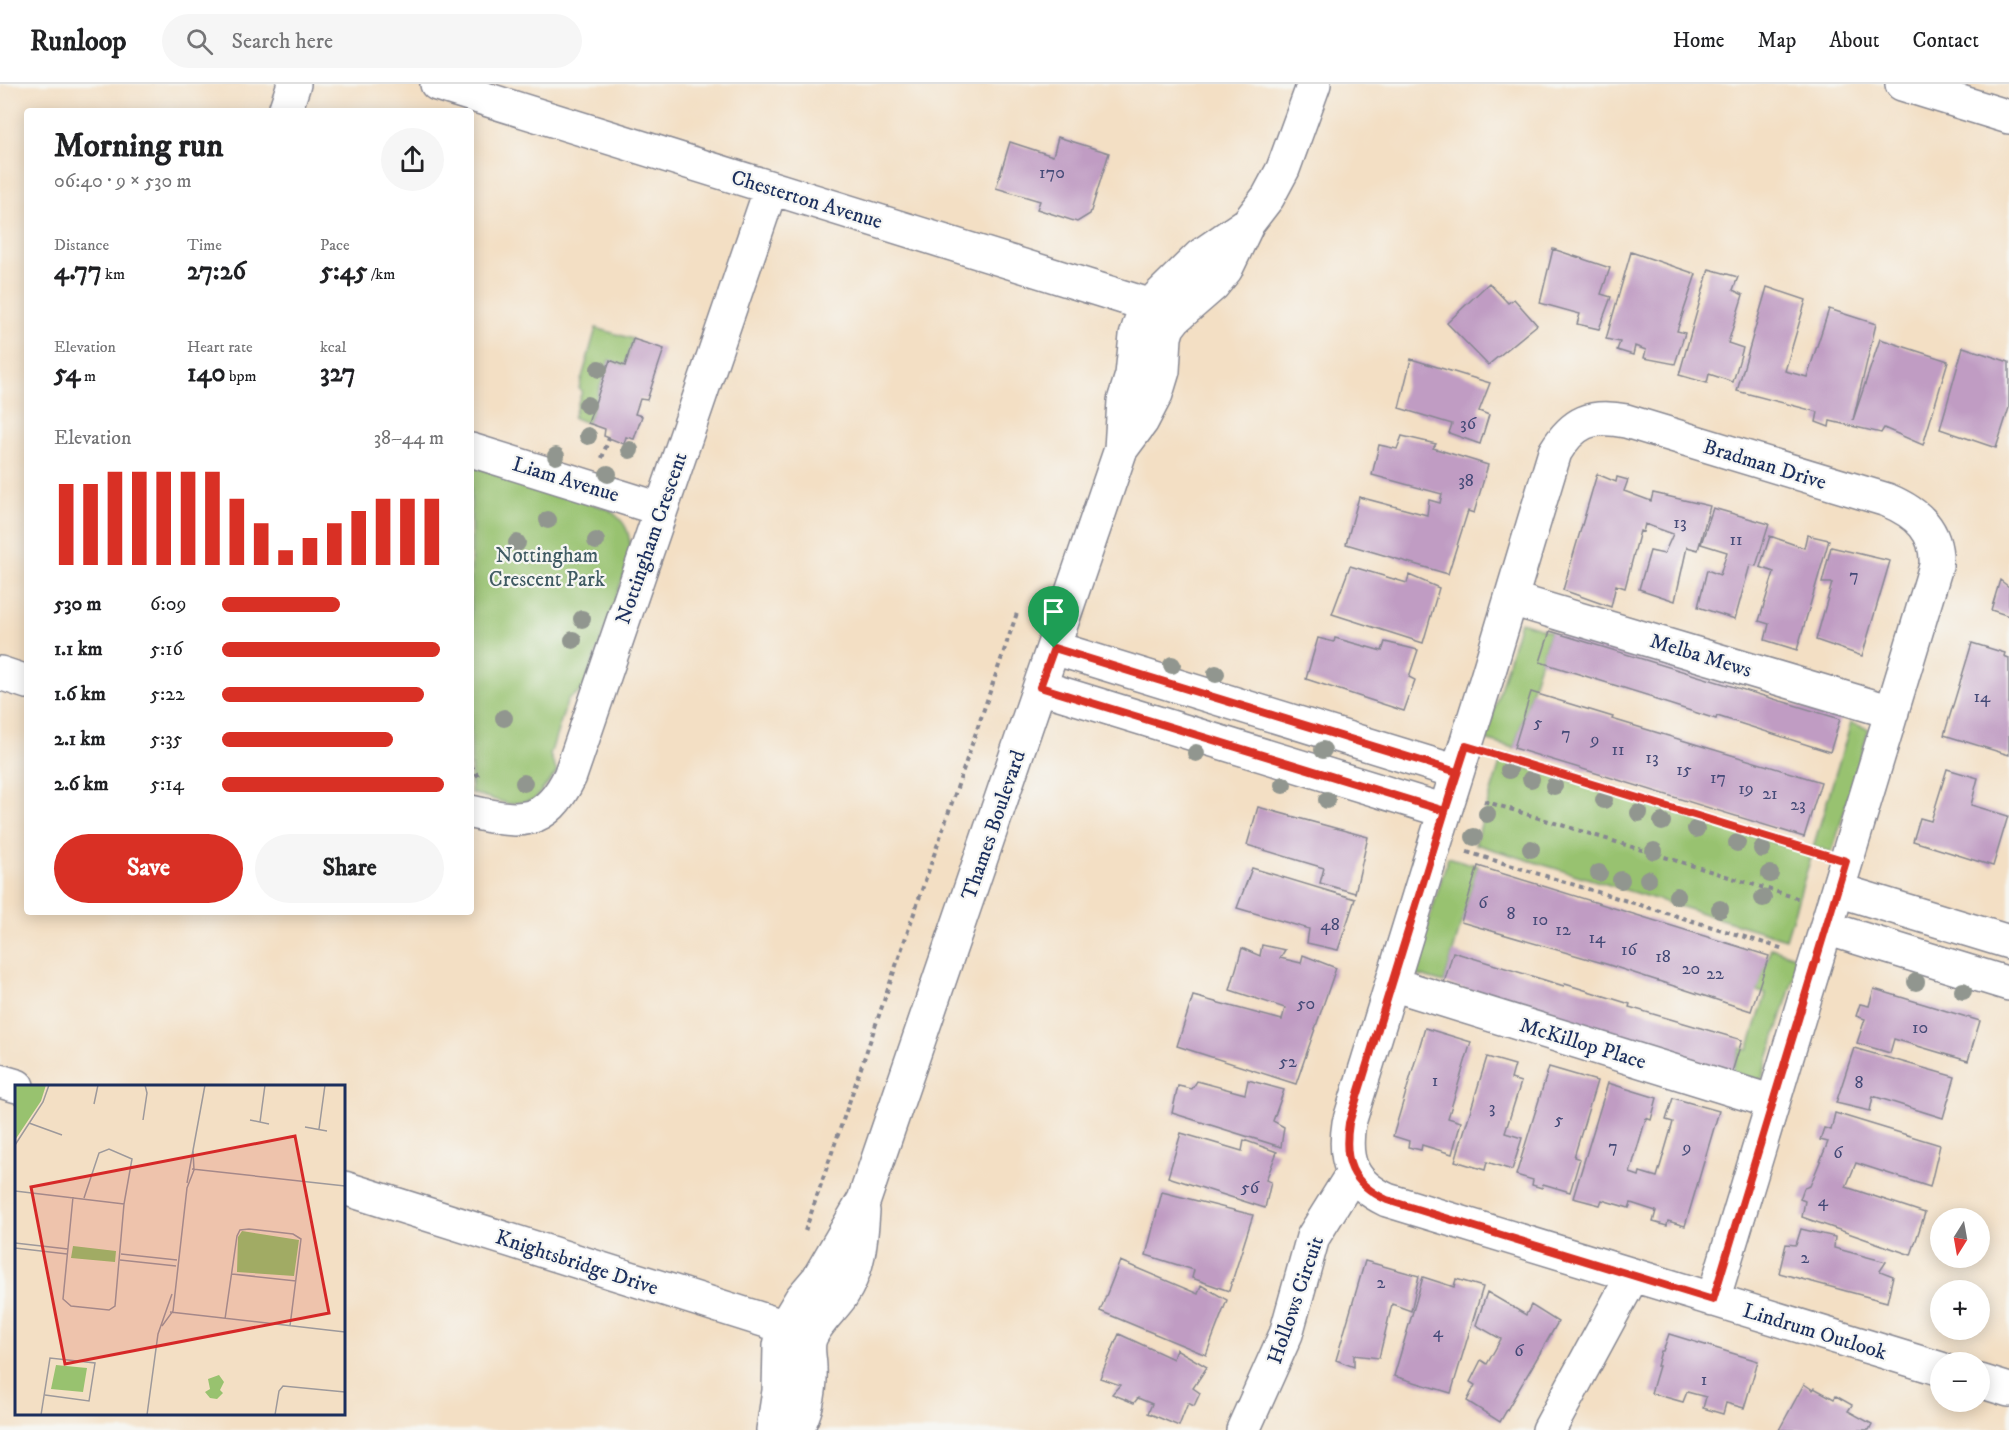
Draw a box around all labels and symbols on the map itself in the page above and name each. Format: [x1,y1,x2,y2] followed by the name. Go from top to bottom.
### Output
[1039,162,1065,184] house number: 170
[728,165,886,235] street label: Chesterton Avenue
[1460,413,1477,435] house number: 36
[1700,434,1830,496] street label: Bradman Drive
[610,449,694,628] street label: Nottingham Crescent
[509,451,623,509] street label: Liam Avenue
[1458,470,1474,492] house number: 38
[1673,512,1687,534] house number: 13
[1729,529,1743,551] house number: 11
[489,543,606,593] park label: Nottingham Crescent Park
[1849,565,1859,587] house number: 7
[1028,586,1079,648] pin
[1647,628,1755,684] street label: Melba Mews
[1974,686,1991,708] house number: 14
[1534,712,1543,734] house number: 5
[1561,723,1571,745] house number: 7
[1590,729,1599,751] house number: 9
[1611,739,1625,761] house number: 11
[956,747,1032,904] street label: Thames Boulevard
[1645,747,1659,769] house number: 13
[1676,759,1692,781] house number: 15
[1710,767,1726,789] house number: 17
[1738,778,1754,800] house number: 19
[1762,783,1778,805] house number: 21
[1790,794,1806,816] house number: 23
[1478,892,1488,914] house number: 6
[1506,903,1516,925] house number: 8
[1532,909,1548,931] house number: 10
[1320,914,1340,936] house number: 48
[1555,919,1571,941] house number: 12
[1589,927,1606,949] house number: 14
[1621,939,1638,961] house number: 16
[1655,946,1671,968] house number: 18
[1682,958,1700,980] house number: 20
[1706,963,1724,985] house number: 22
[1297,993,1315,1015] house number: 50
[1516,1012,1649,1076] street label: McKillop Place
[1912,1017,1928,1039] house number: 10
[1279,1051,1297,1073] house number: 52
[1432,1070,1438,1092] house number: 1
[1854,1072,1864,1094] house number: 8
[15,1085,345,1415] inset map
[1489,1097,1495,1119] house number: 3
[1555,1109,1564,1131] house number: 5
[1608,1136,1618,1158] house number: 7
[1682,1137,1691,1159] house number: 9
[1833,1142,1843,1164] house number: 6
[1241,1177,1260,1199] house number: 56
[1818,1190,1829,1212] house number: 4
[1930,1208,1990,1268] north arrow
[492,1224,662,1302] street label: Knightsbridge Drive
[1262,1233,1330,1368] street label: Hollows Circuit
[1801,1247,1810,1269] house number: 2
[1377,1272,1386,1294] house number: 2
[1740,1298,1890,1366] street label: Lindrum Outlook
[1433,1321,1444,1343] house number: 4
[1514,1340,1524,1362] house number: 6
[1701,1369,1707,1391] house number: 1

